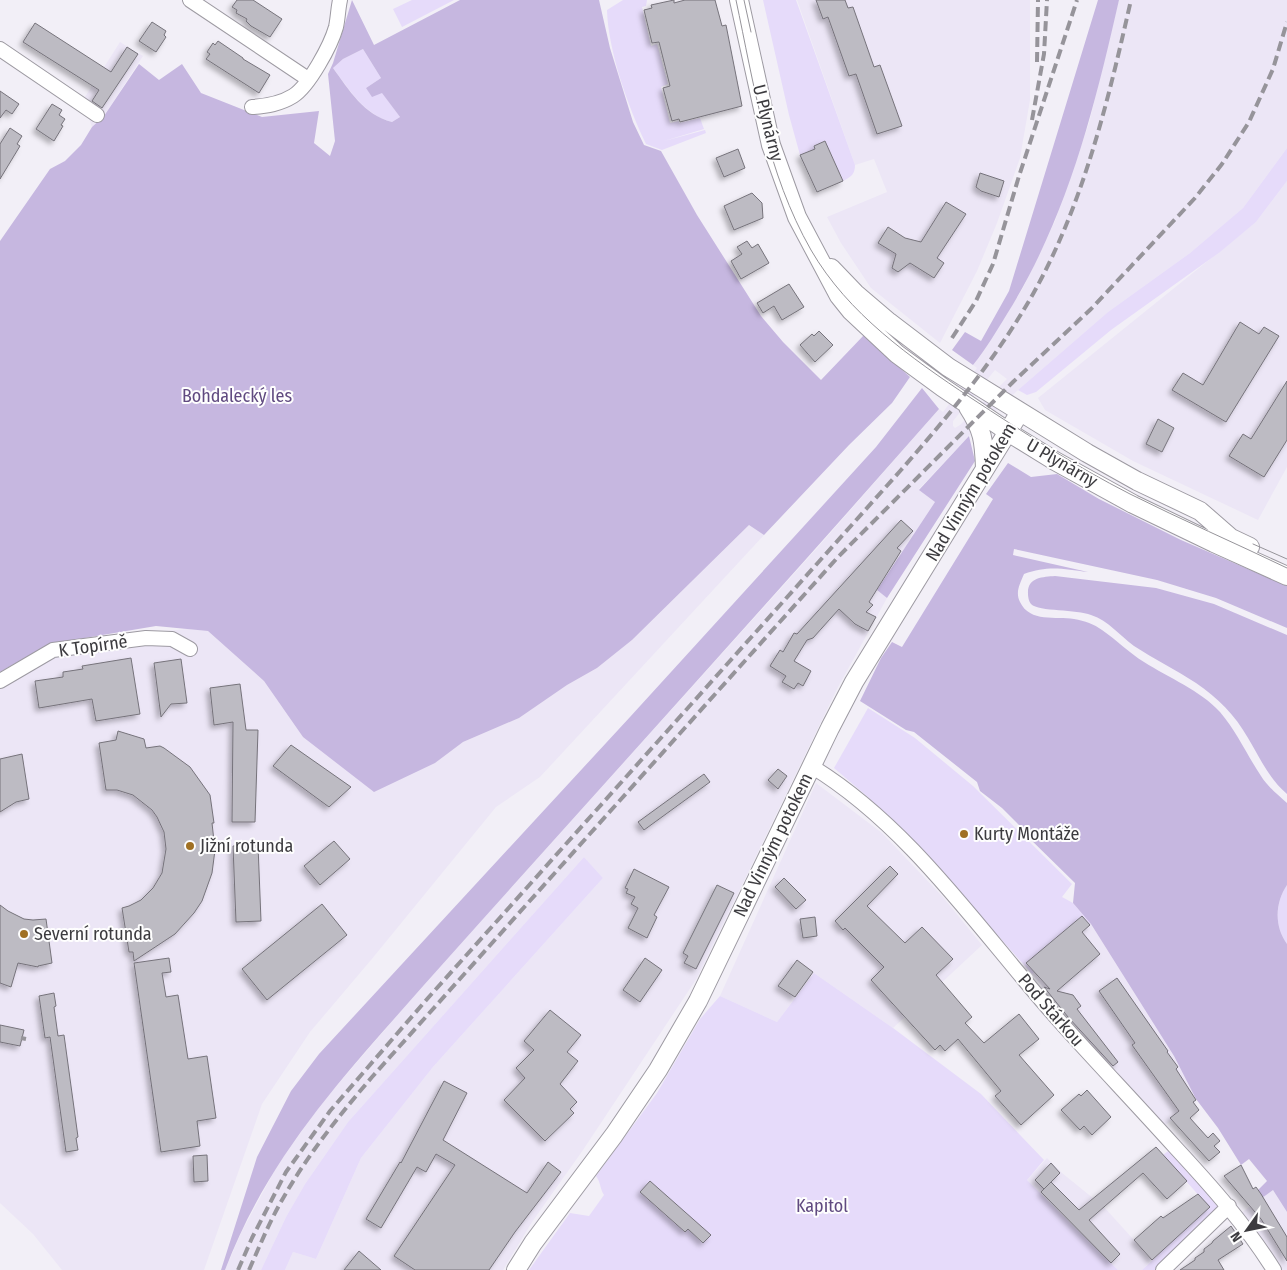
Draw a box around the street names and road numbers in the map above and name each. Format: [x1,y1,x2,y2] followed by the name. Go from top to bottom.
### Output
[748,82,788,164] street label: U Plynárny
[921,419,1021,565] street label: Nad Vinným potokem
[1022,434,1102,492] street label: U Plynárny
[57,630,129,662] street label: K Topírně
[729,769,817,921] street label: Nad Vinným potokem
[1013,969,1089,1051] street label: Pod Stárkou

